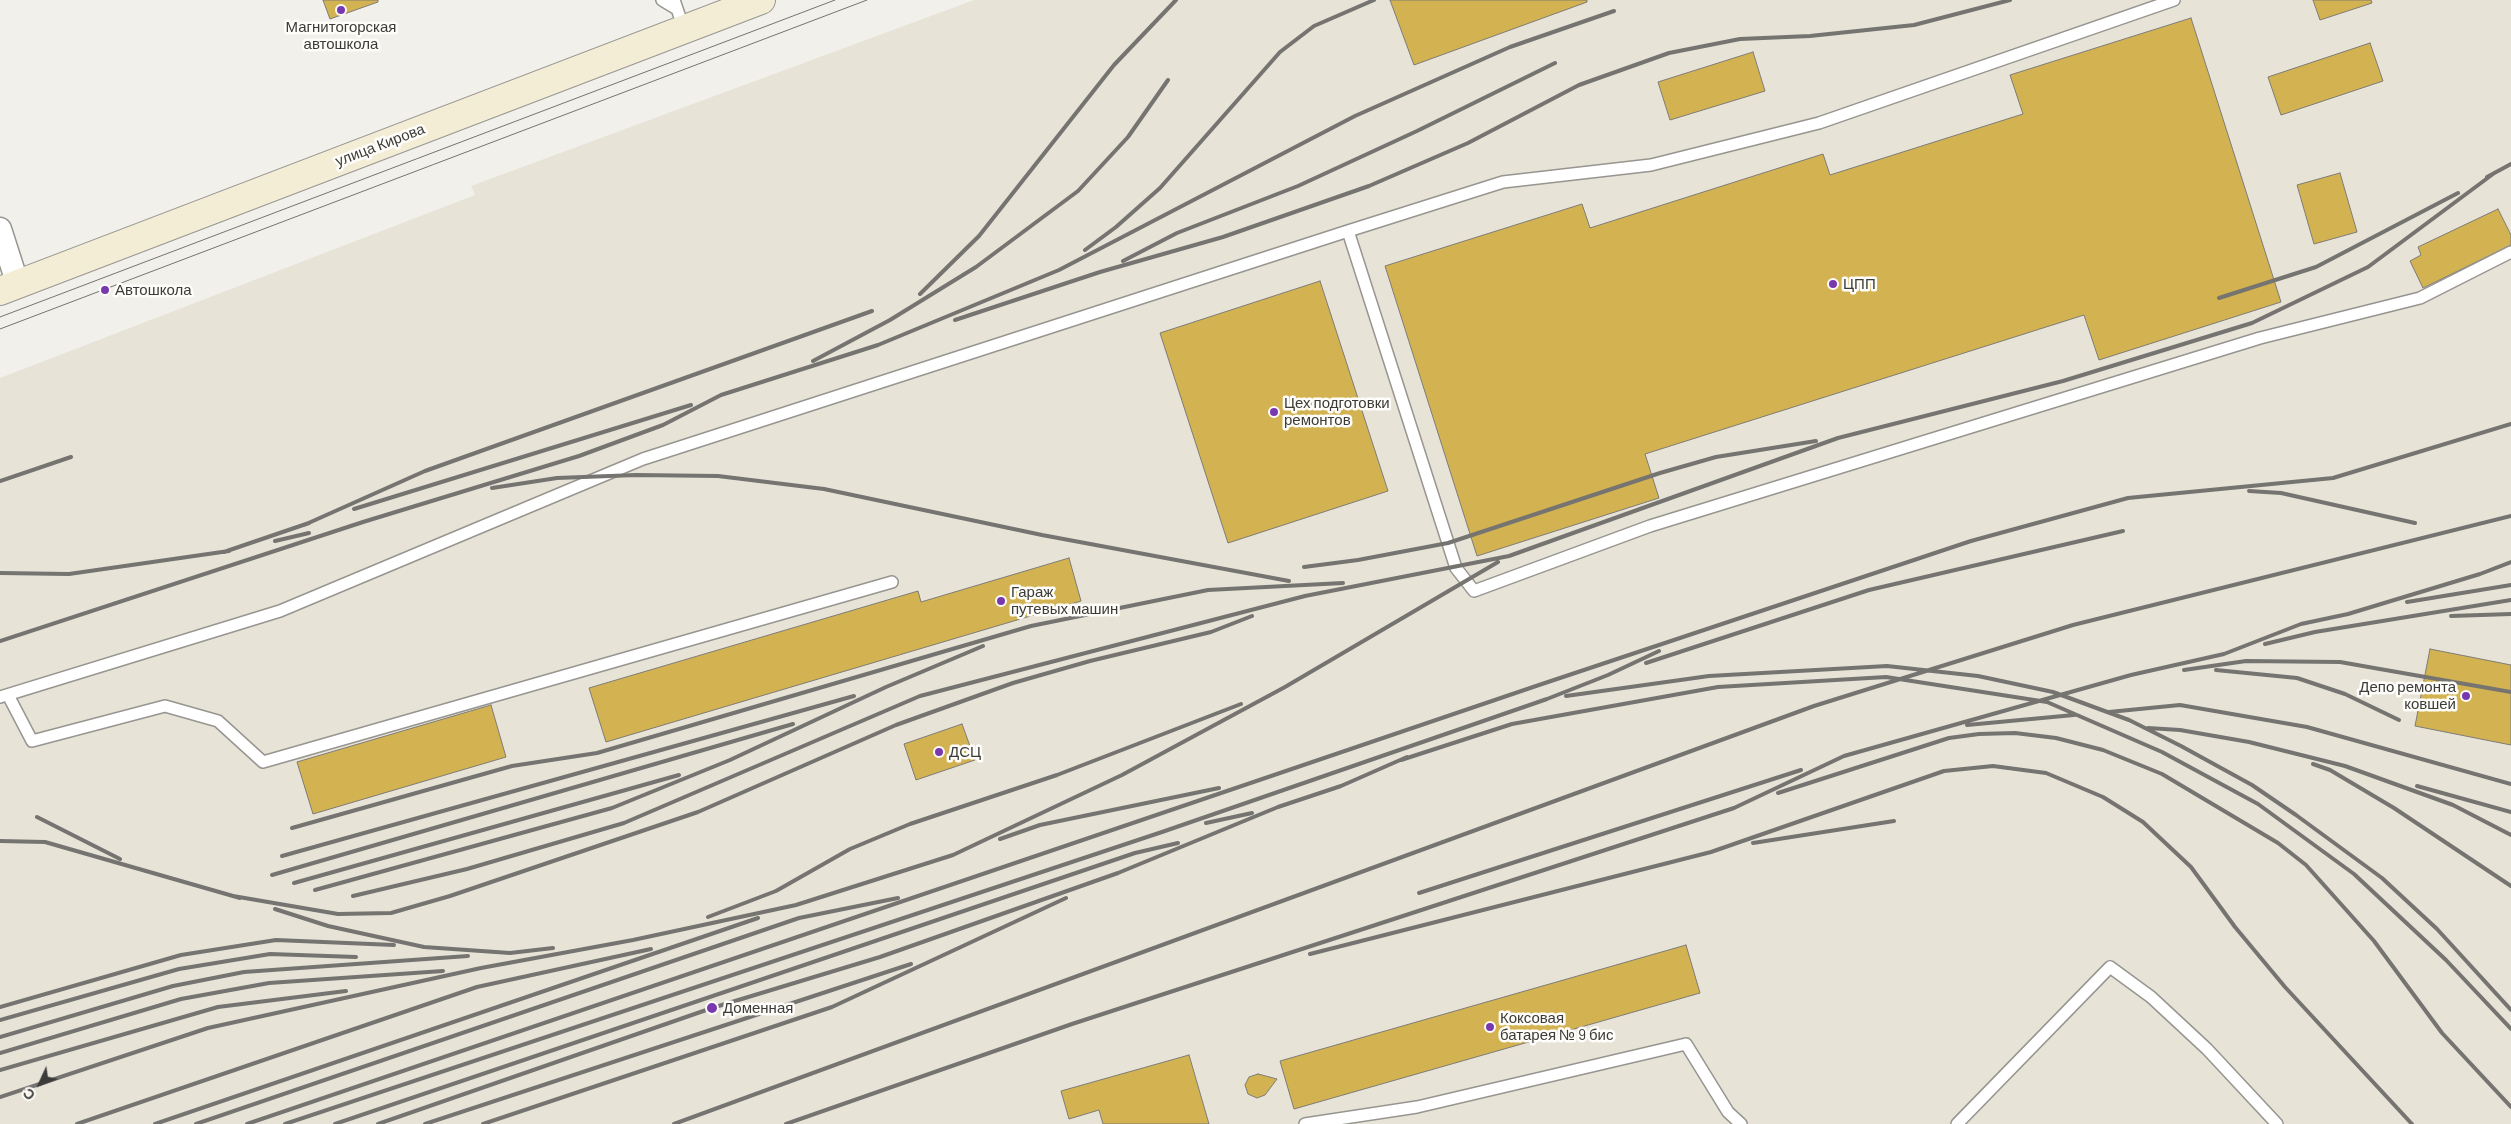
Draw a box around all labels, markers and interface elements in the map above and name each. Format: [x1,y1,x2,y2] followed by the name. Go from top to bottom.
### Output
[335,4,347,16] marker: Магнитогорская автошкола
[286,18,396,53] place label: Магнитогорская автошкола
[333,120,427,170] street label: улица Кирова
[1843,275,1876,293] place label: ЦПП
[1827,278,1839,290] marker: ЦПП
[115,281,192,299] place label: Автошкола
[99,284,111,296] marker: Автошкола
[1284,394,1390,429] place label: Цех подготовки ремонтов
[1268,406,1280,418] marker: Цех подготовки ремонтов
[1011,583,1118,618] place label: Гараж путевых машин
[995,595,1007,607] marker: Гараж путевых машин
[2359,678,2456,713] place label: Депо ремонта ковшей
[2460,690,2472,702] marker: Депо ремонта ковшей
[949,743,981,761] place label: ДСЦ
[933,746,945,758] marker: ДСЦ
[723,999,793,1017] place label: Доменная
[705,1001,719,1015] marker: Доменная
[1500,1009,1613,1044] place label: Коксовая батарея № 9 бис
[1484,1021,1496,1033] marker: Коксовая батарея № 9 бис
[15,1059,65,1109] north arrow
[19,1085,38,1104] text: С

